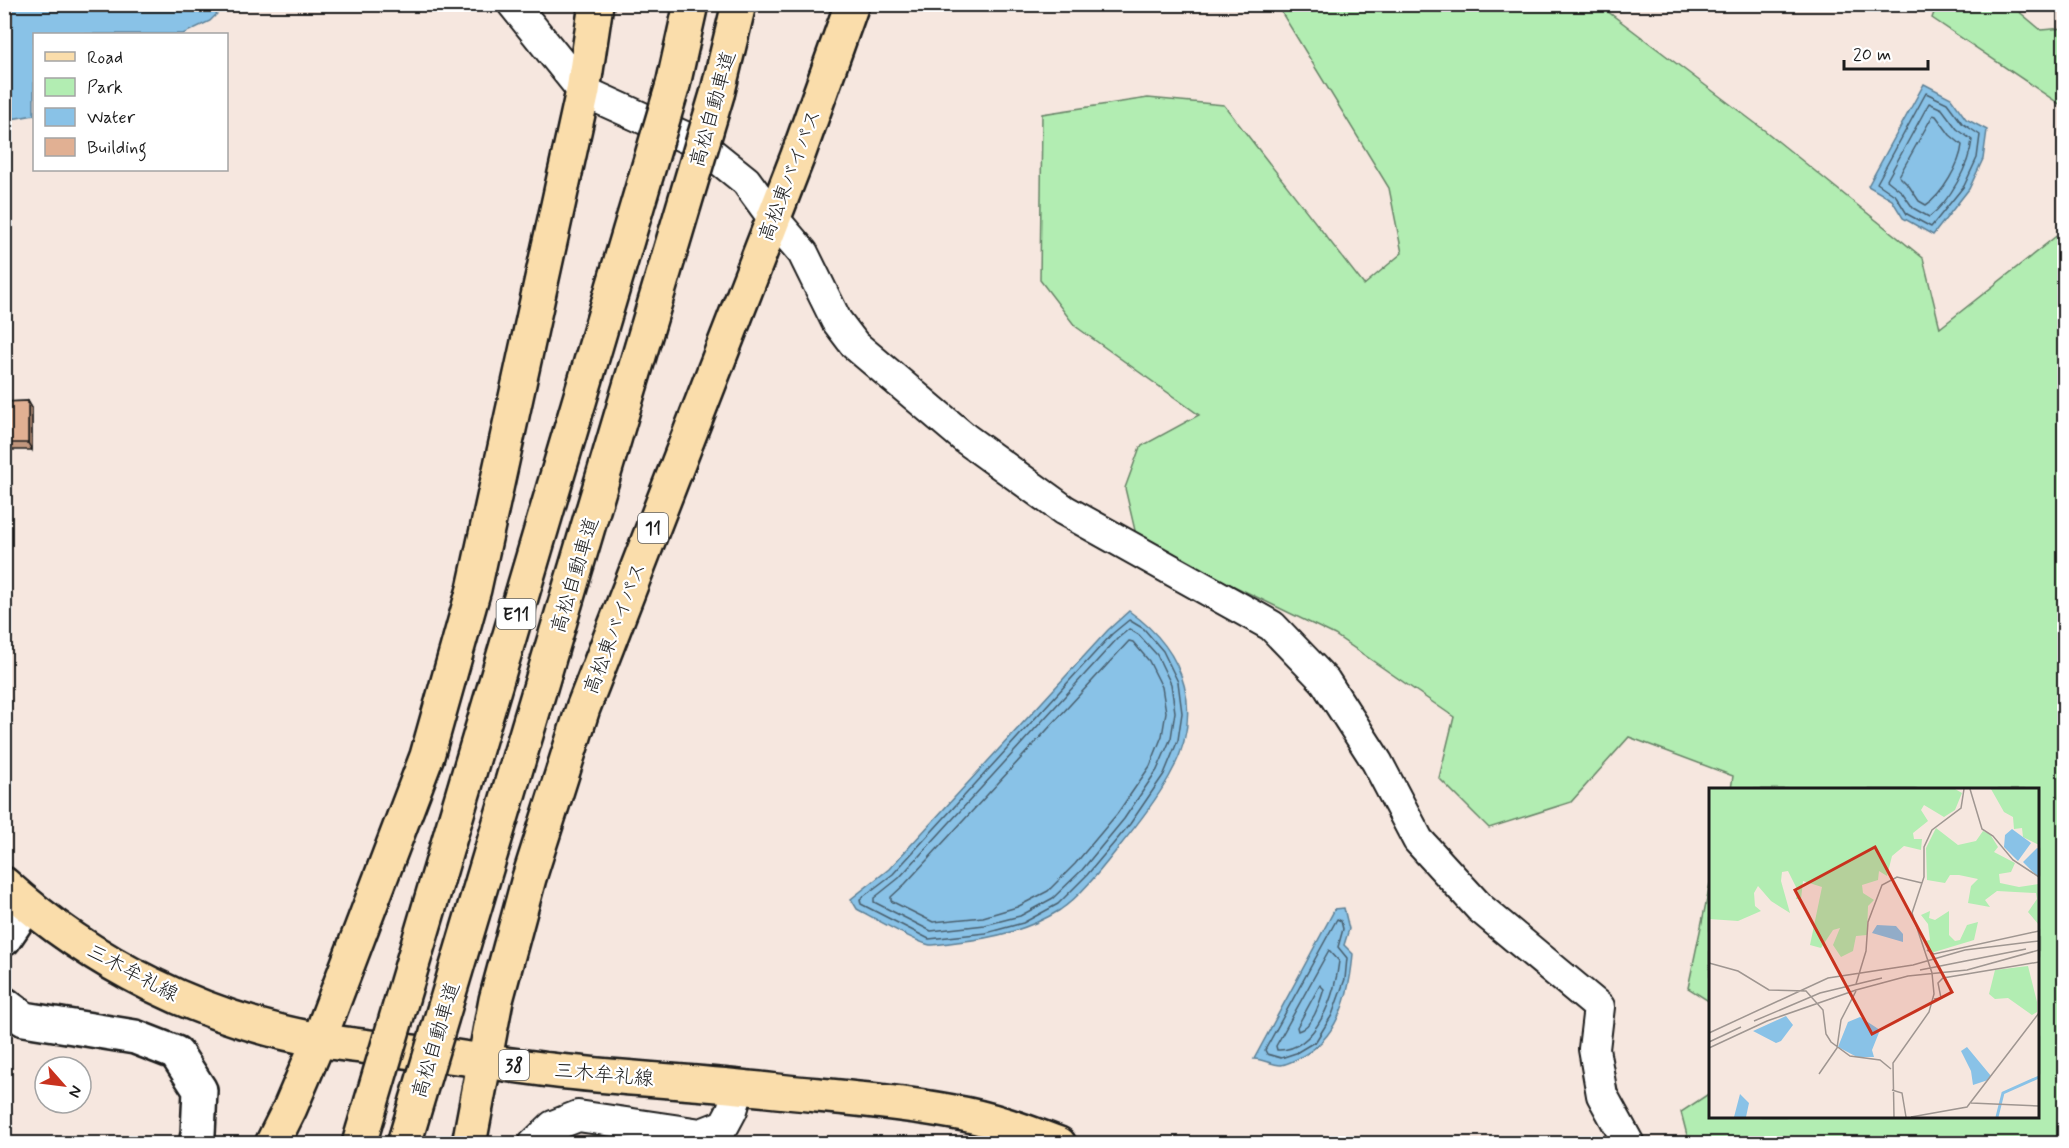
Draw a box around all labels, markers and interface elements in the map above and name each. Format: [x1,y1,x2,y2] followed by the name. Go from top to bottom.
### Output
[33,33,228,171] legend
[1844,33,1928,71] scale bar
[1853,43,1891,67] text: 20 m
[87,46,123,70] text: Road
[684,48,743,171] street label: 高松自動車道
[87,76,123,100] text: Park
[87,106,136,130] text: Water
[753,106,828,246] street label: 高松東バイパス
[87,136,147,162] text: Building
[638,513,668,543] road number: 11
[545,514,606,637] street label: 高松自動車道
[578,559,653,699] street label: 高松東バイパス
[496,599,536,629] road number: E11
[1709,788,2039,1118] inset map
[82,938,183,1009] street label: 三木牟礼線
[406,979,467,1102] street label: 高松自動車道
[499,1050,529,1080] road number: 38
[33,1055,93,1115] north arrow
[553,1058,655,1093] street label: 三木牟礼線
[63,1082,87,1101] text: N

